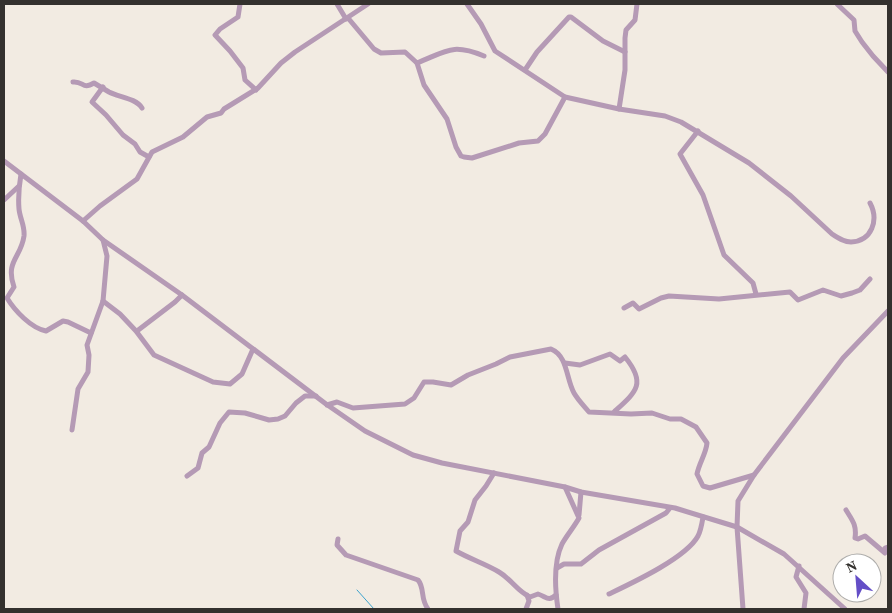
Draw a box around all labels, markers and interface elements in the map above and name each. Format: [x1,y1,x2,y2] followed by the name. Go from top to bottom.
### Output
[832,553,882,603] north arrow
[842,555,860,578] text: N

